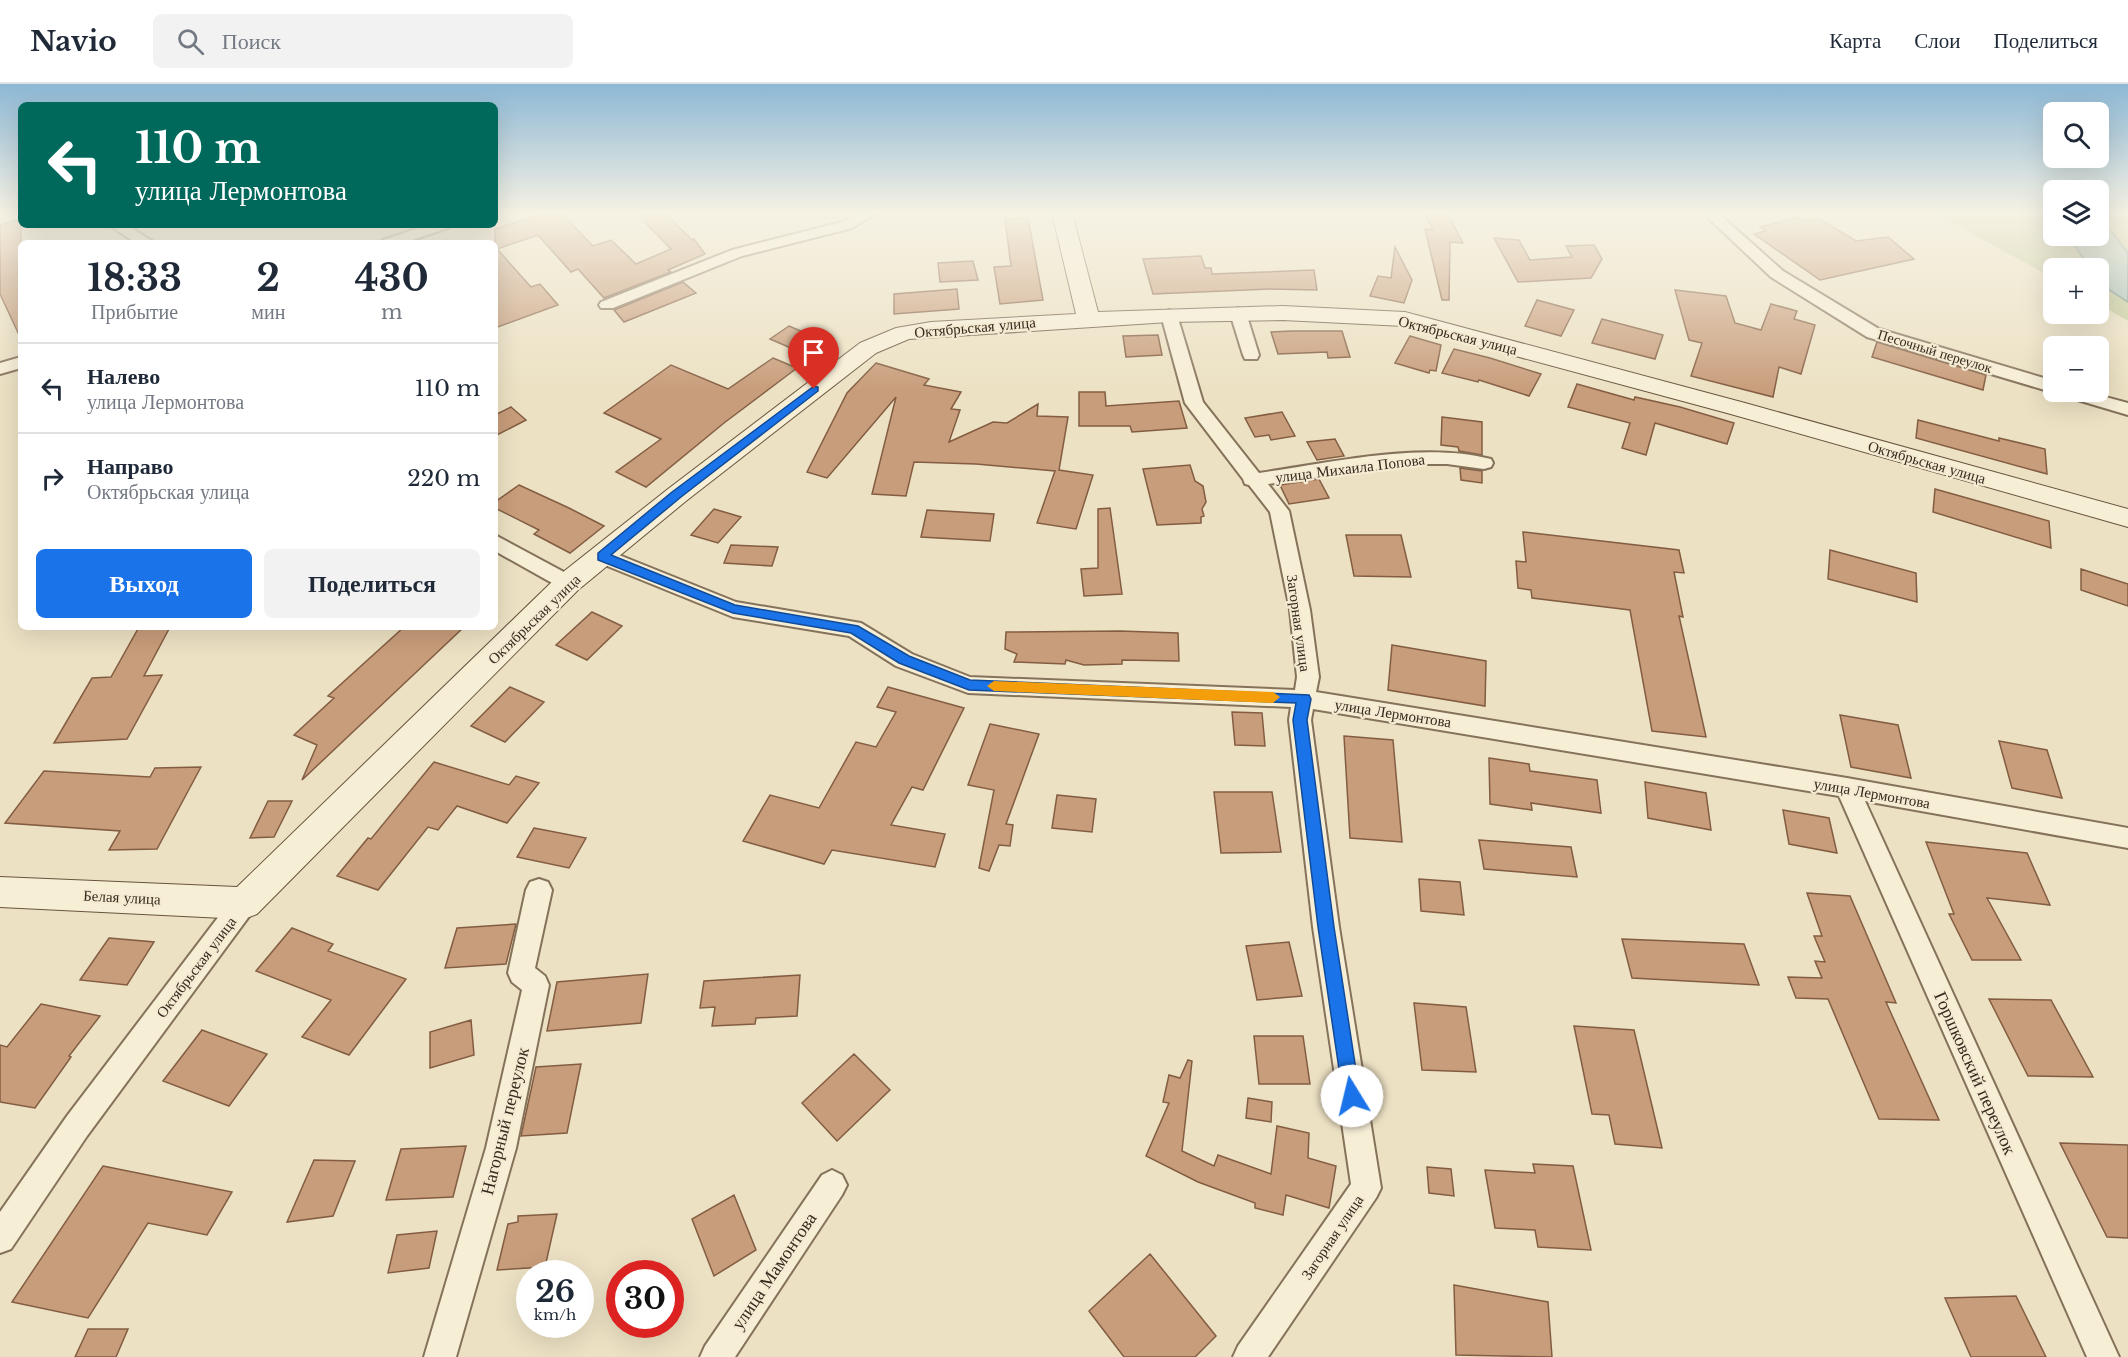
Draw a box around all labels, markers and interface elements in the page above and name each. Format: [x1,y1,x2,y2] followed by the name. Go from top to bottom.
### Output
[153,14,573,68] search box
[30,24,117,59] text: Navio
[174,25,207,58] icon: search
[222,28,281,55] text: Поиск
[1829,28,1881,54] text: Карта
[1914,28,1960,54] text: Слои
[1993,28,2098,54] text: Поделиться
[2043,102,2109,402] map controls
[2043,102,2109,168] button: search
[135,122,261,174] text: 110 m
[36,126,114,204] icon: left
[135,174,347,207] text: улица Лермонтова
[2043,180,2109,246] button: layers
[87,256,182,301] text: 18:33
[257,256,280,301] text: 2
[355,256,429,301] text: 430
[2043,258,2109,324] button: +
[91,300,178,324] text: Прибытие
[251,300,285,324] text: мин
[381,300,402,324] text: m
[1397,311,1520,359] street label: Октябрьская улица
[914,312,1037,342] street label: Октябрьская улица
[1876,325,1995,377] street label: Песочный переулок
[788,327,839,389] pin
[797,336,830,369] icon: arrive
[2043,336,2109,402] button: −
[87,363,160,390] text: Налево
[36,372,69,405] icon: left
[415,375,480,402] text: 110 m
[87,390,244,414] text: улица Лермонтова
[1866,436,1988,488] street label: Октябрьская улица
[1274,449,1426,487] street label: улица Михаила Попова
[87,453,173,480] text: Направо
[36,462,69,495] icon: right
[407,465,480,492] text: 220 m
[87,480,249,504] text: Октябрьская улица
[36,549,252,618] button: Выход
[264,549,480,618] button: Поделиться
[484,570,585,668] street label: Октябрьская улица
[1283,573,1315,673] street label: Загорная улица
[1333,694,1453,732] street label: улица Лермонтова
[1812,773,1932,813] street label: улица Лермонтова
[83,885,162,909] street label: Белая улица
[152,912,240,1021] street label: Октябрьская улица
[1929,988,2021,1158] street label: Горшковский переулок
[476,1045,534,1197] street label: Нагорный переулок
[1320,1064,1384,1128] position arrow
[1297,1191,1367,1283] street label: Загорная улица
[727,1208,821,1334] street label: улица Мамонтова
[606,1260,684,1338] speed limit sign: 30
[535,1273,575,1310] text: 26
[534,1305,576,1324] text: km/h

